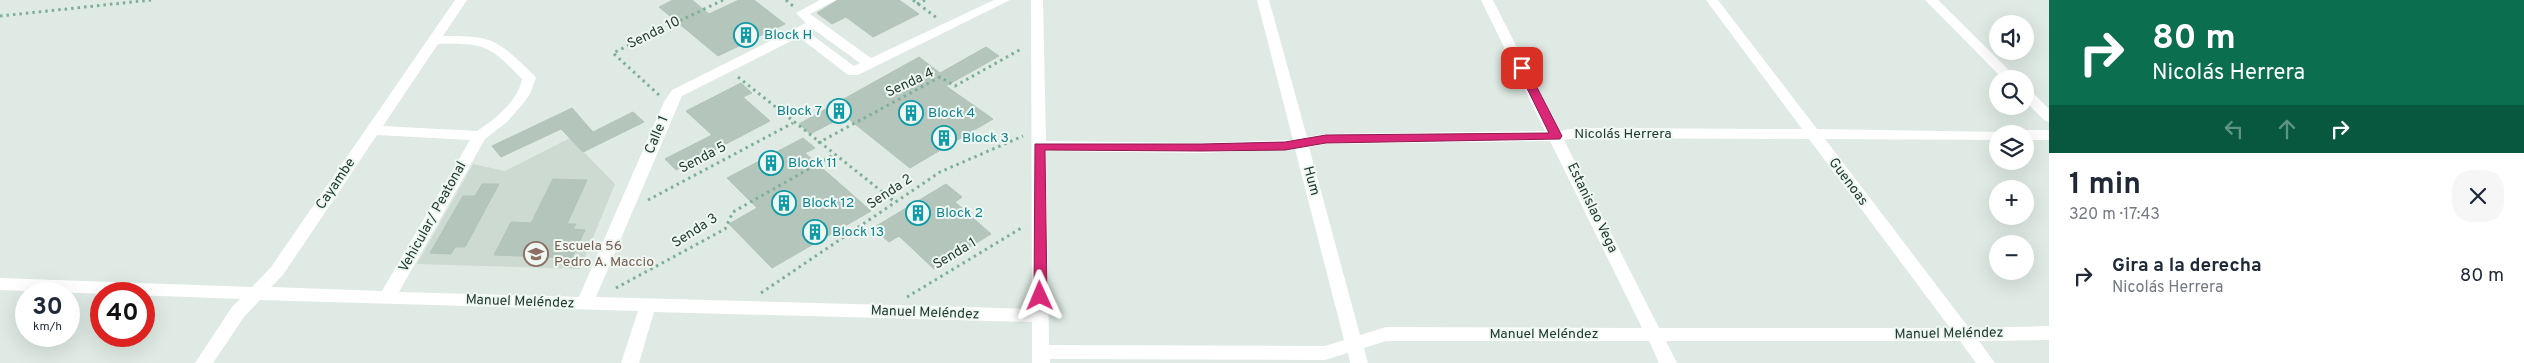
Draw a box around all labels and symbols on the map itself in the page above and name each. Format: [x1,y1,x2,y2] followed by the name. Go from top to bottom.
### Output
[625,13,683,53] street label: Senda 10
[733,22,759,48] building icon: Block H
[764,27,812,44] place label: Block H
[1501,47,1543,89] pin
[883,64,937,102] street label: Senda 4
[826,98,852,124] building icon: Block 7
[898,100,924,126] building icon: Block 4
[777,103,822,120] place label: Block 7
[928,105,975,122] place label: Block 4
[641,113,673,157] street label: Calle 1
[931,125,957,151] building icon: Block 3
[1574,126,1672,143] street label: Nicolás Herrera
[962,130,1009,147] place label: Block 3
[676,138,730,178] street label: Senda 5
[758,150,784,176] building icon: Block 11
[313,155,359,213] street label: Cayambe
[788,155,837,172] place label: Block 11
[1825,155,1871,209] street label: Guenoas
[396,159,470,275] street label: Vehicular/ Peatonal
[1563,160,1621,256] street label: Estanislao Vega
[1299,164,1323,198] street label: Hum
[864,171,916,213] street label: Senda 2
[771,190,797,216] building icon: Block 12
[802,195,854,212] place label: Block 12
[905,200,931,226] building icon: Block 2
[936,205,983,222] place label: Block 2
[669,210,721,252] street label: Senda 3
[802,219,828,245] building icon: Block 13
[832,224,884,241] place label: Block 13
[930,234,980,274] street label: Senda 1
[554,238,654,271] place label: Escuela 56 Pedro A. Maccio
[523,241,549,267] school or university icon: Escuela 56 Pedro A. Maccio
[1013,269,1065,321] position arrow
[90,282,155,347] speed limit sign: 40
[465,292,575,312] street label: Manuel Meléndez
[870,303,980,323] street label: Manuel Meléndez
[1894,325,2004,343] street label: Manuel Meléndez
[1489,326,1599,343] street label: Manuel Meléndez

